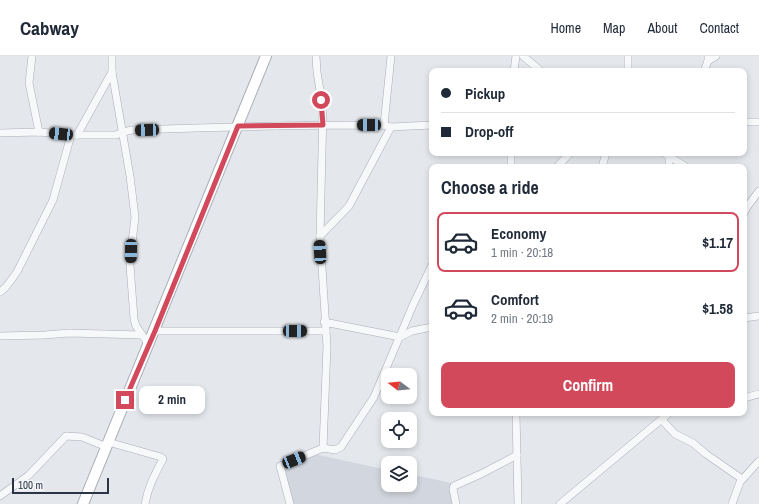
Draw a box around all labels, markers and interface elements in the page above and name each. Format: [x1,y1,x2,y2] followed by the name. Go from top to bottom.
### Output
[20,15,79,41] text: Cabway
[550,19,581,37] text: Home
[603,19,625,37] text: Map
[647,19,677,37] text: About
[699,19,739,37] text: Contact
[465,83,505,104] text: Pickup
[312,91,330,109] route start
[357,119,381,131] car
[465,121,514,142] text: Drop-off
[135,124,159,136] car
[48,127,74,141] car
[441,175,539,200] text: Choose a ride
[491,223,546,244] text: Economy
[443,224,479,260] icon: car
[702,232,733,253] text: $1.17
[125,239,137,263] car
[313,240,327,264] car
[491,244,553,261] text: 1 min · 20:18
[491,289,539,310] text: Comfort
[443,290,479,326] icon: car
[702,298,733,319] text: $1.58
[491,310,553,327] text: 2 min · 20:19
[283,325,307,337] car
[441,362,735,408] button: Confirm
[381,368,417,404] north arrow
[381,368,417,492] map controls
[139,386,205,414] callout: 2 min
[116,391,134,409] route end
[158,391,186,408] text: 2 min
[381,412,417,448] button: locate
[281,450,307,470] car
[381,456,417,492] button: layers
[12,476,109,495] scale bar
[18,478,43,492] text: 100 m

